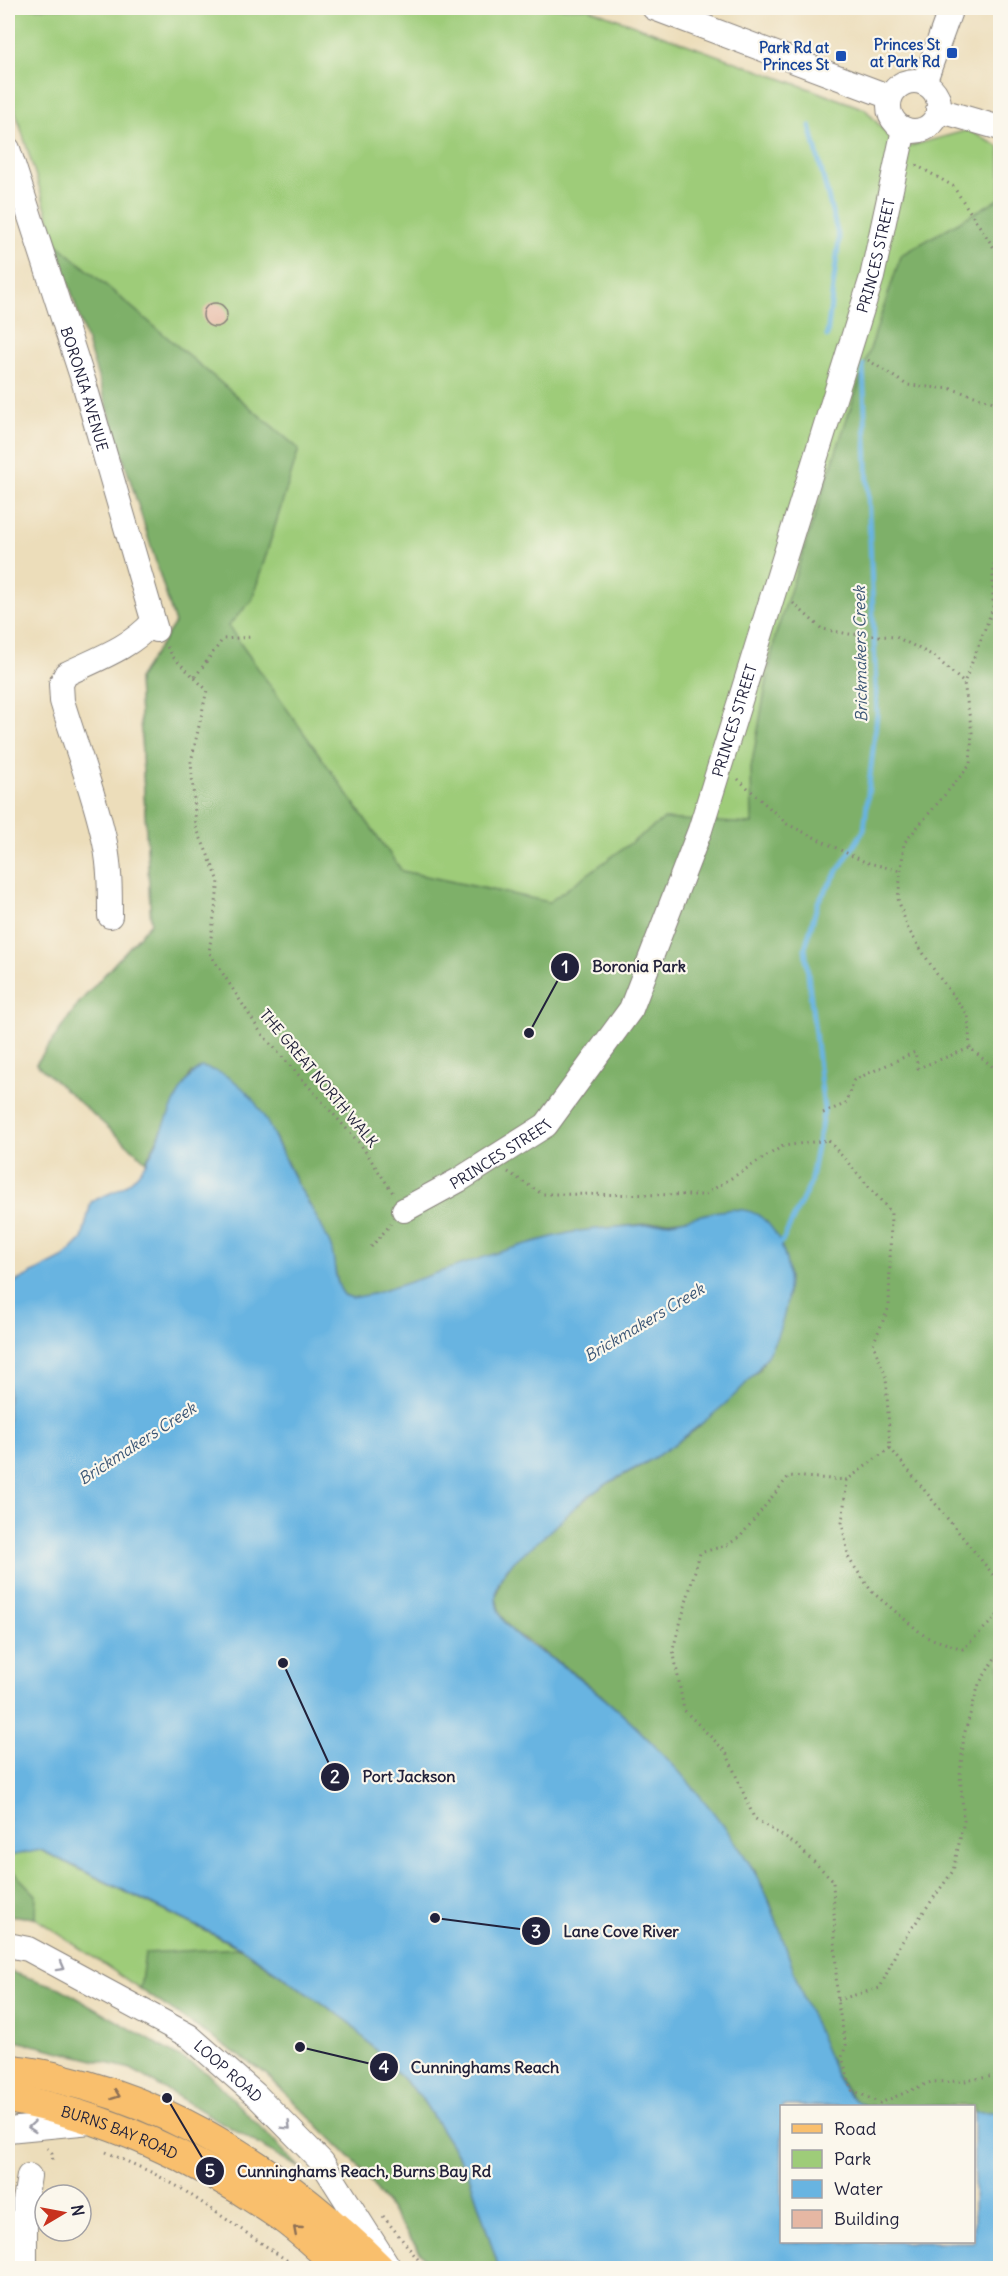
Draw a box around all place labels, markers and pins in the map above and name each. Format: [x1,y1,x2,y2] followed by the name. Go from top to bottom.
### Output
[870,35,941,71] place label: Princes St at Park Rd
[759,38,830,74] place label: Park Rd at Princes St
[945,46,959,60] marker: Princes St at Park Rd
[834,49,848,63] marker: Park Rd at Princes St
[550,950,698,984] callout: Boronia Park
[320,1760,467,1794] callout: Port Jackson
[521,1914,691,1948] callout: Lane Cove River
[369,2050,571,2084] callout: Cunninghams Reach
[195,2154,503,2188] callout: Cunninghams Reach, Burns Bay Rd

